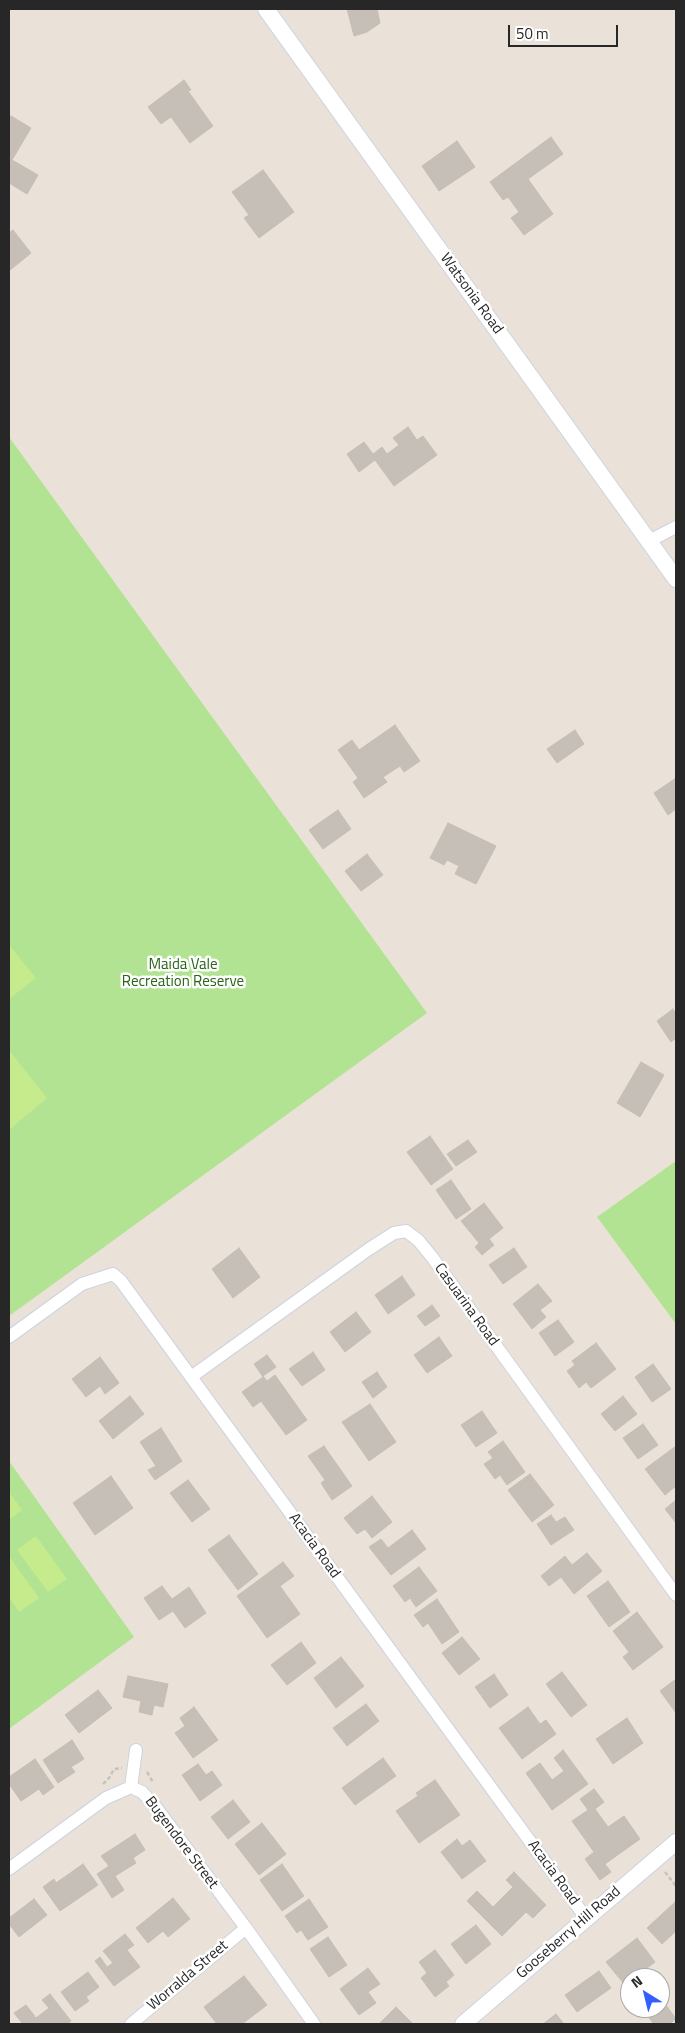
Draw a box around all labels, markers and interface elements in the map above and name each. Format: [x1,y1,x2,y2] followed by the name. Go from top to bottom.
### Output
[510,15,620,47] scale bar
[516,22,549,45] text: 50 m
[436,250,506,338] street label: Watsonia Road
[122,956,244,991] park label: Maida Vale Recreation Reserve
[430,1260,502,1350] street label: Casuarina Road
[284,1510,344,1582] street label: Acacia Road
[140,1793,222,1893] street label: Bugendore Street
[523,1837,583,1909] street label: Acacia Road
[513,1883,625,1983] street label: Gooseberry Hill Road
[144,1937,232,2015] street label: Worralda Street
[620,1968,670,2018] north arrow
[626,1970,647,1993] text: N

